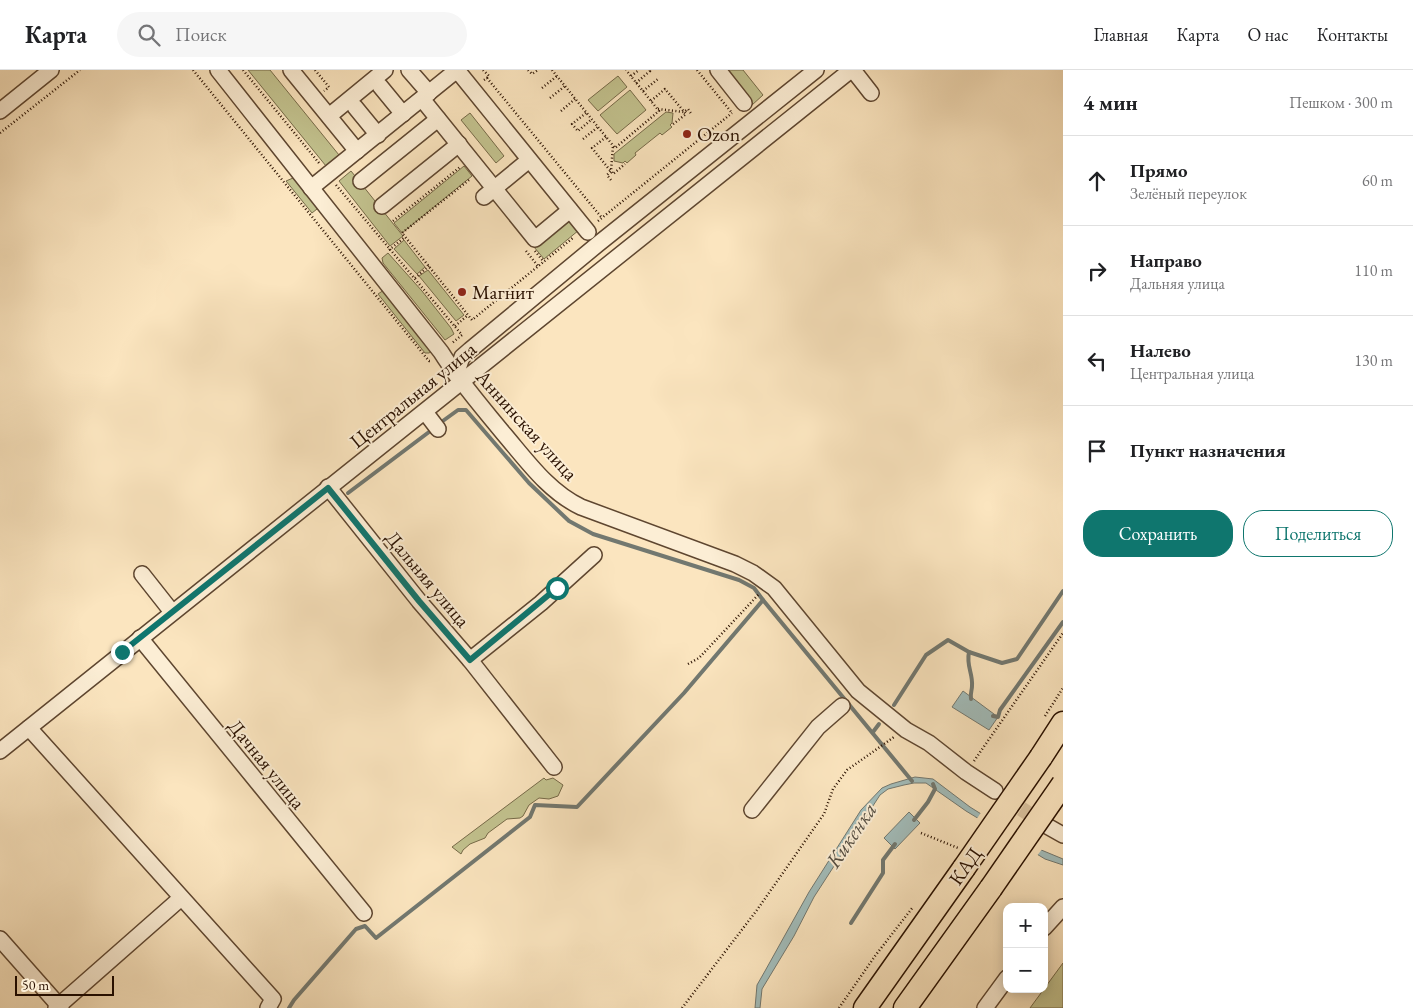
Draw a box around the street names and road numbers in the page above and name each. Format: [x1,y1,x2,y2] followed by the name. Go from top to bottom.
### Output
[344,336,482,454] street label: Центральная улица
[470,363,584,486] street label: Аннинская улица
[380,525,476,633] street label: Дальняя улица
[223,714,311,814] street label: Дачная улица
[943,842,987,890] street label: КАД

